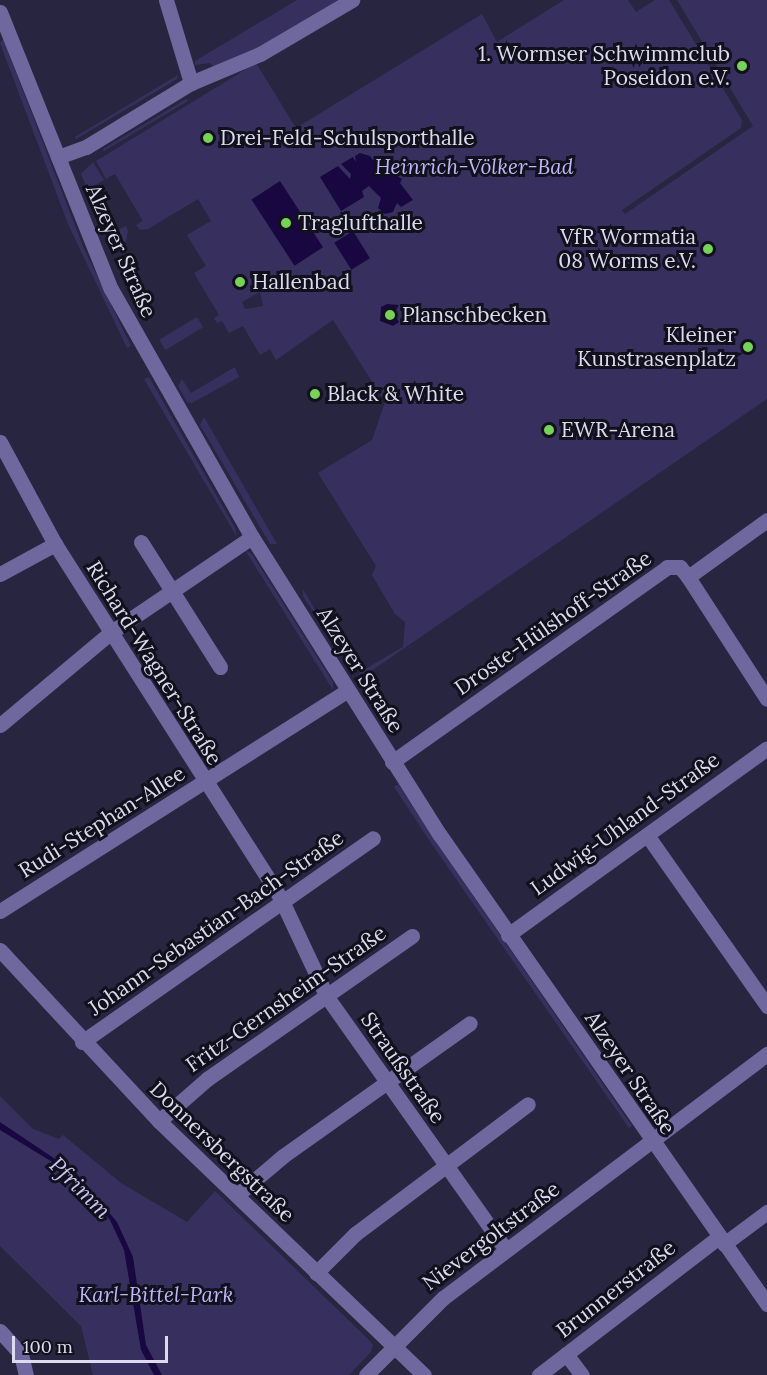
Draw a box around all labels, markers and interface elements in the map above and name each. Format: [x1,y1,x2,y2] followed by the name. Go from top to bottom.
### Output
[478,41,730,91] place label: 1. Wormser Schwimmclub Poseidon e.V.
[735,59,749,73] marker: 1. Wormser Schwimmclub Poseidon e.V.
[220,125,475,151] place label: Drei-Feld-Schulsporthalle
[201,131,215,145] marker: Drei-Feld-Schulsporthalle
[375,154,573,180] park label: Heinrich-Völker-Bad
[80,181,162,321] street label: Alzeyer Straße
[298,210,423,236] place label: Traglufthalle
[279,216,293,230] marker: Traglufthalle
[558,224,696,274] place label: VfR Wormatia 08 Worms e.V.
[701,242,715,256] marker: VfR Wormatia 08 Worms e.V.
[252,269,350,295] place label: Hallenbad
[233,275,247,289] marker: Hallenbad
[402,302,547,328] place label: Planschbecken
[383,308,397,322] marker: Planschbecken
[577,322,736,372] place label: Kleiner Kunstrasenplatz
[741,340,755,354] marker: Kleiner Kunstrasenplatz
[327,381,464,407] place label: Black & White
[308,387,322,401] marker: Black & White
[561,417,675,443] place label: EWR-Arena
[542,423,556,437] marker: EWR-Arena
[450,545,656,701] street label: Droste-Hülshoff-Straße
[81,556,227,770] street label: Richard-Wagner-Straße
[311,603,409,737] street label: Alzeyer Straße
[526,747,724,901] street label: Ludwig-Uhland-Straße
[14,761,190,883] street label: Rudi-Stephan-Allee
[84,825,348,1021] street label: Johann-Sebastian-Bach-Straße
[181,920,391,1078] street label: Fritz-Gernsheim-Straße
[580,1007,680,1139] street label: Alzeyer Straße
[355,1008,451,1128] street label: Straußstraße
[144,1077,300,1227] street label: Donnersbergstraße
[44,1152,116,1224] water label: Pfrimm
[418,1176,564,1296] street label: Nievergoltstraße
[552,1235,680,1343] street label: Brunnerstraße
[79,1282,233,1308] park label: Karl-Bittel-Park
[15,1324,171,1362] scale bar
[23,1335,73,1358] text: 100 m

